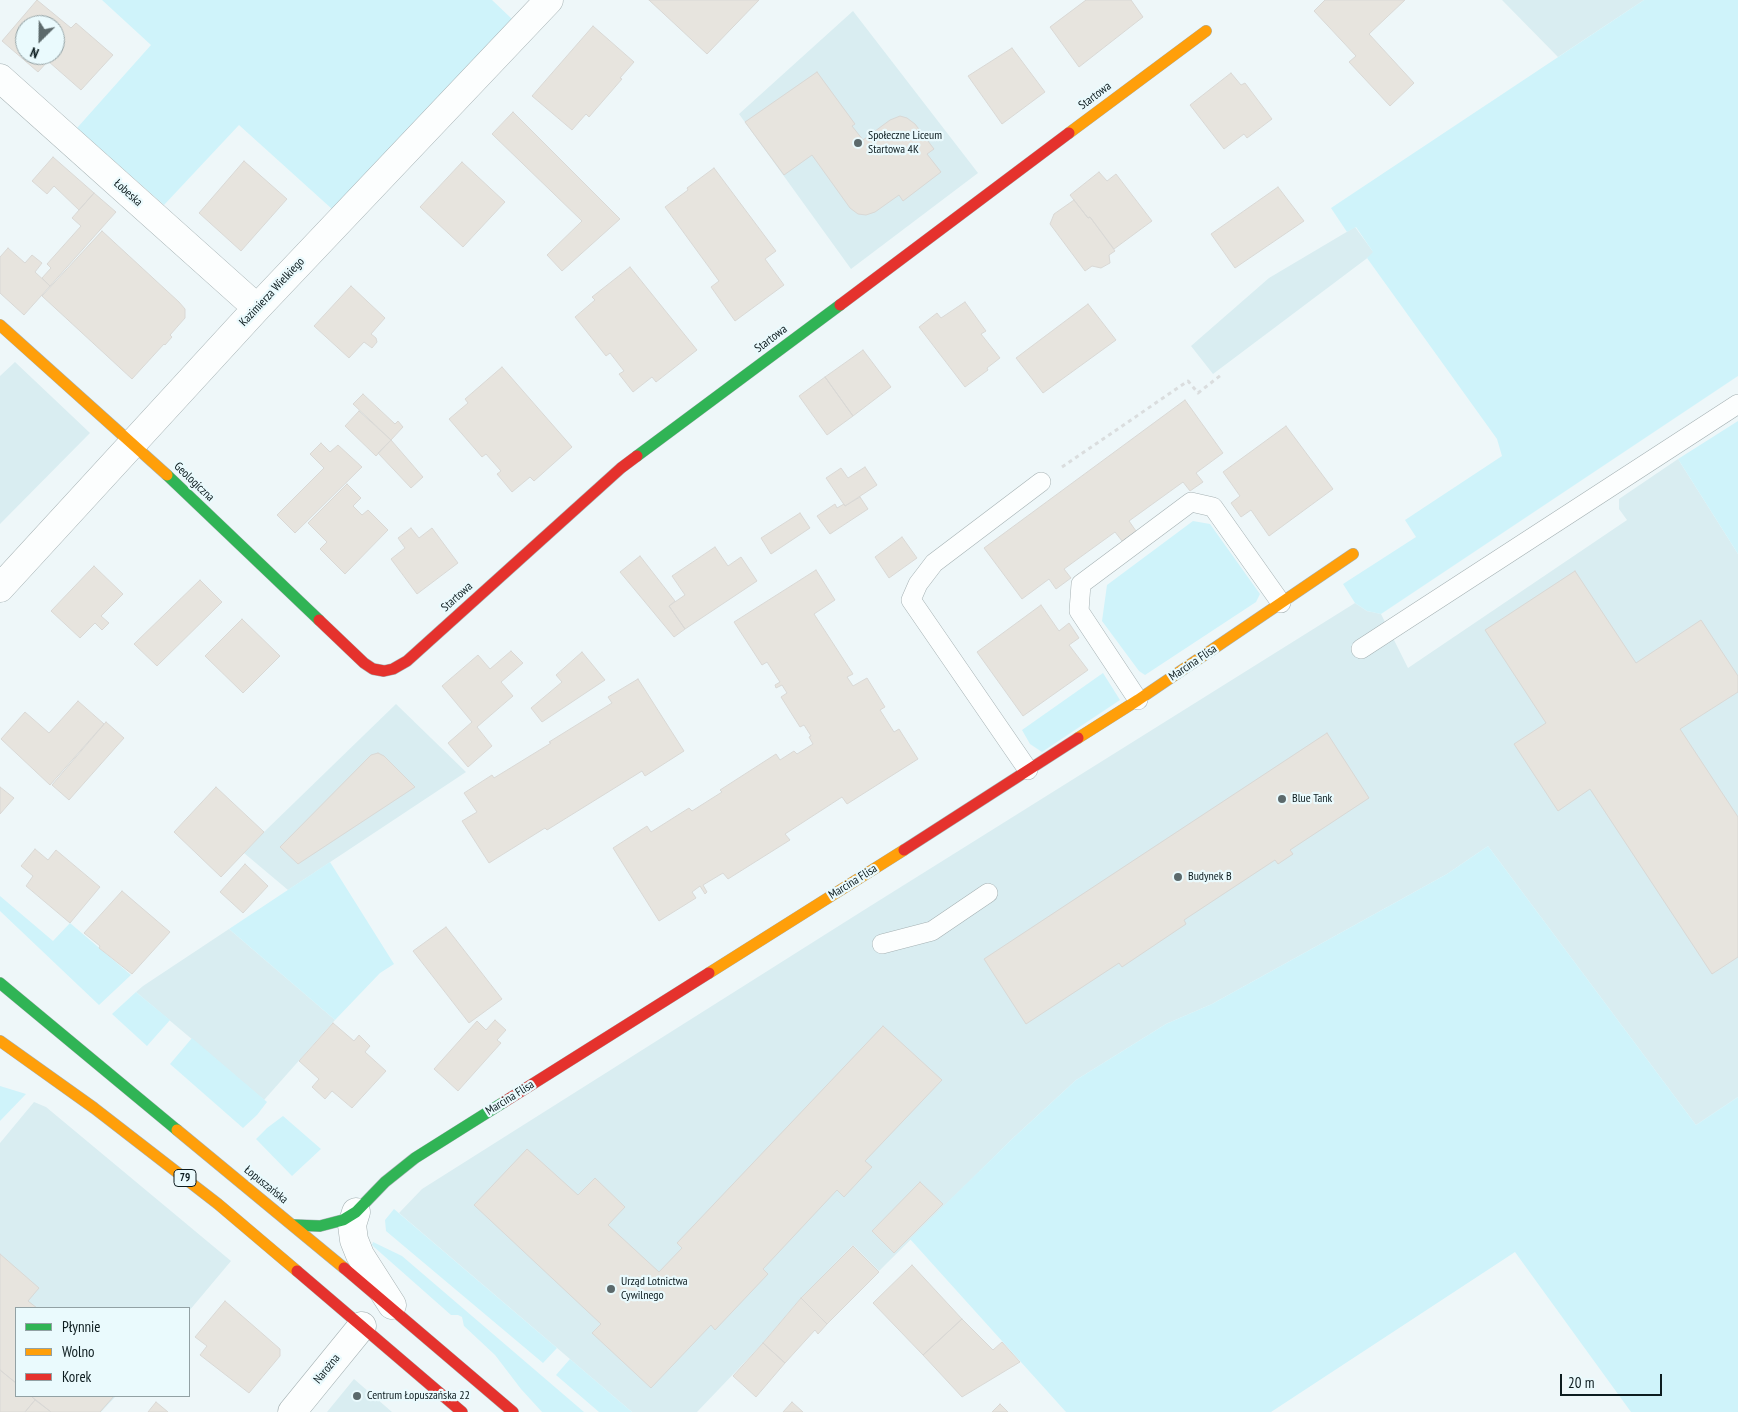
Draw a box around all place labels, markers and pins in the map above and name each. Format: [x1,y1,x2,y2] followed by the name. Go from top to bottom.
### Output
[868,129,942,157] place label: Społeczne Liceum Startowa 4K
[852,137,864,149] marker: Społeczne Liceum Startowa 4K
[1292,792,1332,806] place label: Blue Tank
[1276,793,1288,805] marker: Blue Tank
[1188,870,1232,884] place label: Budynek B
[1172,871,1184,883] marker: Budynek B
[621,1275,688,1303] place label: Urząd Lotnictwa Cywilnego
[605,1283,617,1295] marker: Urząd Lotnictwa Cywilnego
[367,1389,470,1403] place label: Centrum Łopuszańska 22
[351,1390,363,1402] marker: Centrum Łopuszańska 22

